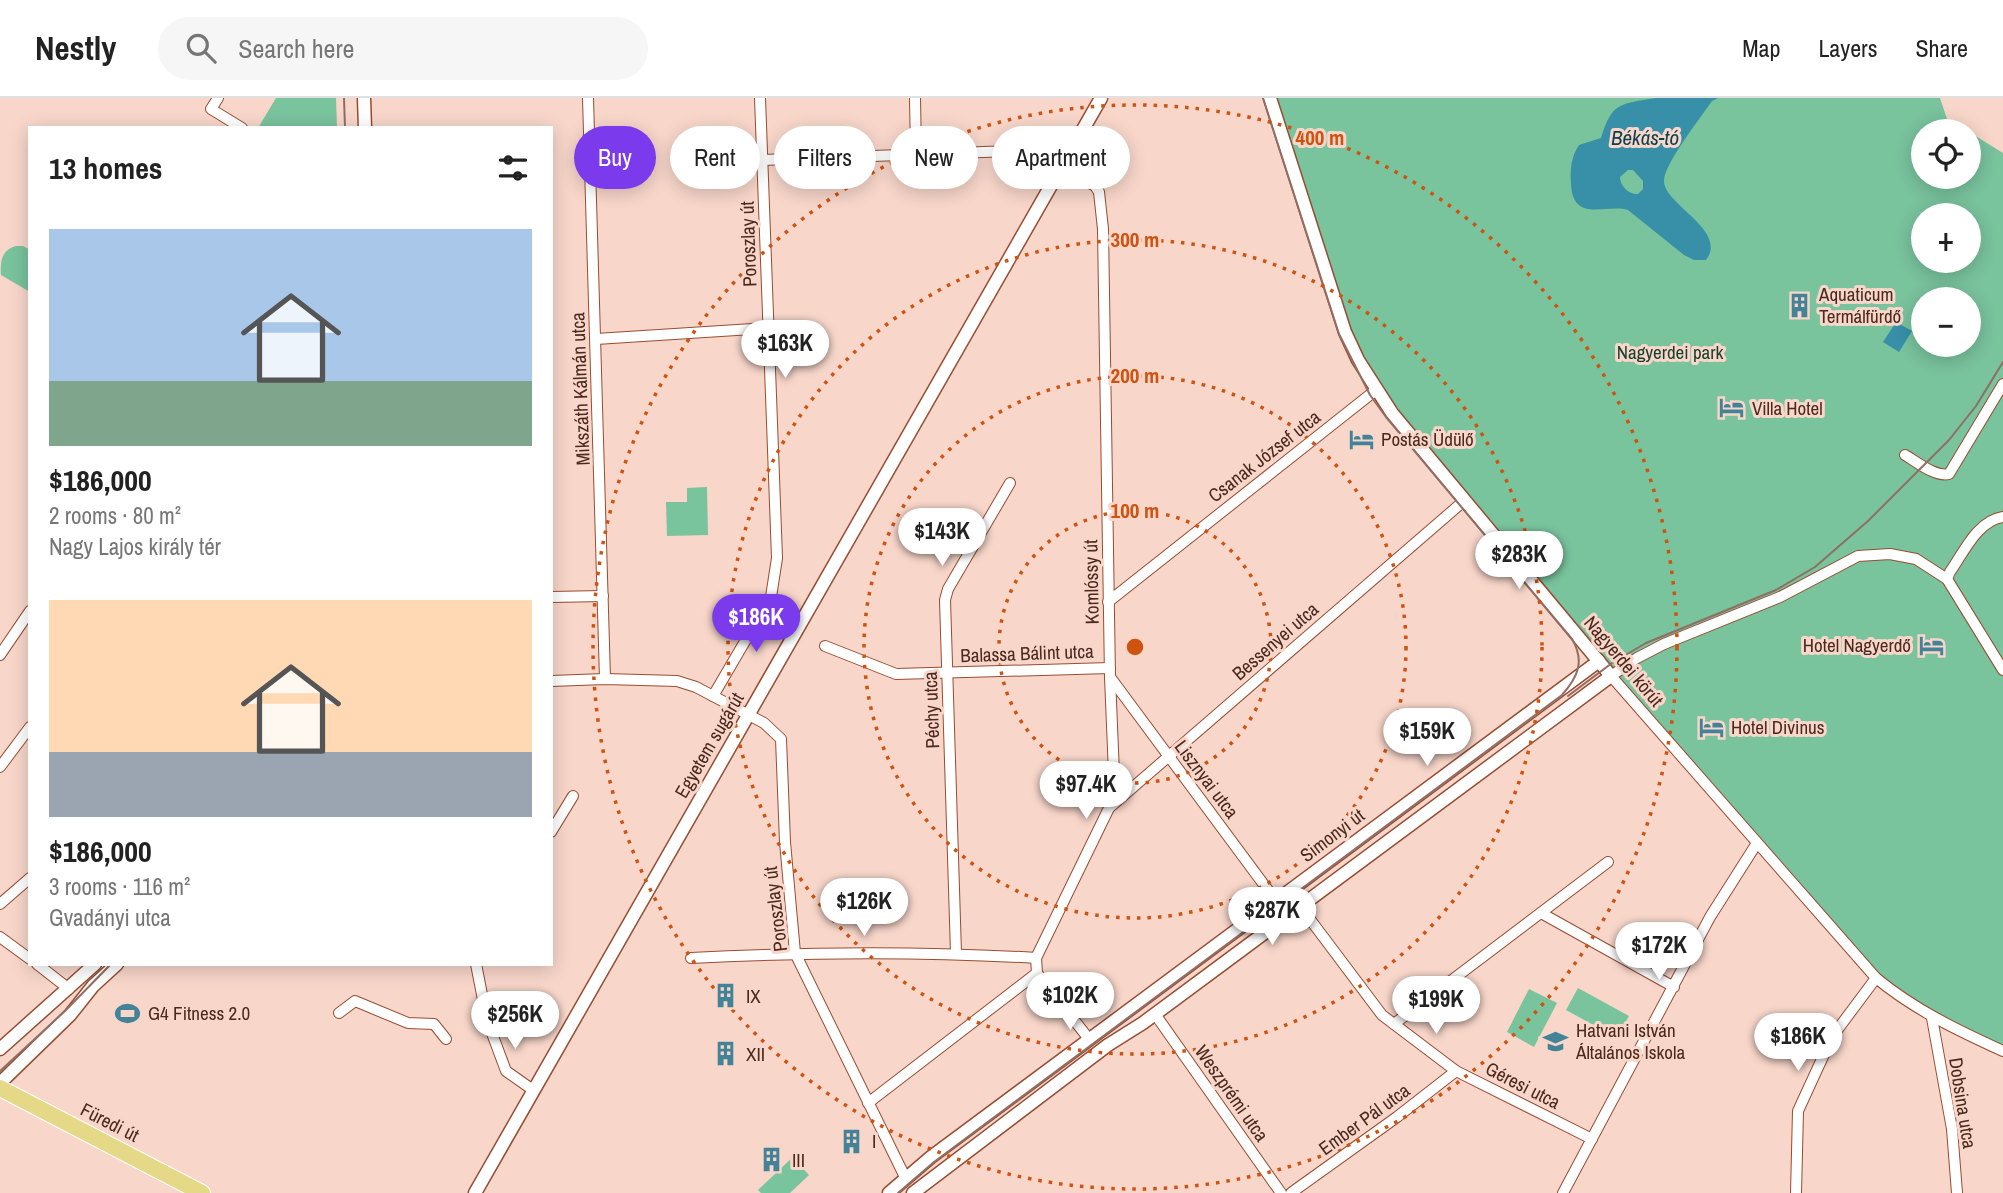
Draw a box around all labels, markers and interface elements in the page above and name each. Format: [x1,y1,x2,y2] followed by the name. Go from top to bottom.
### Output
[158,17,648,80] search box
[35,26,116,70] text: Nestly
[182,29,220,67] icon: search
[238,31,354,66] text: Search here
[1742,32,1780,64] text: Map
[1818,32,1877,64] text: Layers
[1915,32,1968,64] text: Share
[1911,119,1981,357] map controls
[1911,119,1981,189] button: locate
[1296,123,1344,152] text: 400 m
[1611,123,1679,152] water label: Békás-tó
[574,126,656,189] chip: Buy
[670,126,760,189] chip: Rent
[774,126,876,189] chip: Filters
[890,126,978,189] chip: New
[992,126,1130,189] chip: Apartment
[49,148,163,188] text: 13 homes
[494,149,532,187] icon: filters
[733,200,762,287] street label: Poroszlay út
[1911,203,1981,273] button: +
[1111,225,1159,254] text: 300 m
[228,275,354,401] icon: home
[1818,281,1901,329] place label: Aquaticum Termálfürdő
[1911,287,1981,357] button: −
[1785,291,1813,319] building icon: Aquaticum Termálfürdő
[564,312,596,466] street label: Mikszáth Kálmán utca
[736,320,834,380] pin: $163K
[757,327,813,358] text: $163K
[1617,339,1723,365] park label: Nagyerdei park
[1111,361,1159,390] text: 200 m
[1718,394,1746,422] hotel icon: Villa Hotel
[1752,395,1823,421] place label: Villa Hotel
[1202,404,1326,508] street label: Csanak József utca
[1347,425,1375,453] hotel icon: Postás Üdülő
[1381,426,1474,452] place label: Postás Üdülő
[49,460,152,500] text: $186,000
[1111,496,1159,525] text: 100 m
[49,500,181,531] text: 2 rooms · 80 m²
[893,508,991,568] pin: $143K
[914,515,970,546] text: $143K
[49,531,221,562] text: Nagy Lajos király tér
[1470,532,1568,591] pin: $283K
[1491,538,1547,569] text: $283K
[1077,539,1105,625] street label: Komlóssy út
[707,594,805,654] pin: $186K
[1226,596,1324,686] street label: Bessenyei utca
[728,601,784,632] text: $186K
[1578,610,1670,712] street label: Nagyerdei körút
[1917,631,1945,659] hotel icon: Hotel Nagyerdő
[1803,632,1911,658] place label: Hotel Nagyerdő
[1123,635,1147,659] centre of rings
[960,638,1094,668] street label: Balassa Bálint utca
[228,646,354,772] icon: home
[917,671,945,749] street label: Péchy utca
[668,687,750,803] street label: Egyetem sugárút
[1378,708,1476,768] pin: $159K
[1697,713,1725,741] hotel icon: Hotel Divinus
[1731,714,1825,740] place label: Hotel Divinus
[1399,715,1455,746] text: $159K
[1169,735,1245,824] street label: Lisznyai utca
[1029,762,1143,821] pin: $97.4K
[1056,768,1116,799] text: $97.4K
[1294,802,1370,868] street label: Simonyi út
[49,831,152,871] text: $186,000
[757,864,793,953] street label: Poroszlay út
[49,871,190,902] text: 3 rooms · 116 m²
[815,878,913,938] pin: $126K
[836,885,892,916] text: $126K
[1223,888,1321,947] pin: $287K
[1244,894,1300,925] text: $287K
[49,902,171,933] text: Gvadányi utca
[1610,922,1708,982] pin: $172K
[1631,929,1687,960] text: $172K
[1021,972,1119,1032] pin: $102K
[1387,976,1485,1036] pin: $199K
[1042,979,1098,1010] text: $102K
[712,982,740,1010] building icon: IX
[746,983,761,1009] place label: IX
[1408,983,1464,1014] text: $199K
[466,992,564,1051] pin: $256K
[487,998,543,1029] text: $256K
[114,999,142,1027] sports icon: G4 Fitness 2.0
[148,1000,250,1026] place label: G4 Fitness 2.0
[1749,1014,1847,1073] pin: $186K
[1575,1017,1685,1065] place label: Hatvani István Általános Iskola
[1770,1020,1826,1051] text: $186K
[1542,1027,1570,1055] school or university icon: Hatvani István Általános Iskola
[712,1040,740,1068] building icon: XII
[1189,1040,1275,1147] street label: Weszprémi utca
[746,1041,765,1067] place label: XII
[1481,1055,1565,1115] street label: Géresi utca
[1943,1056,1983,1151] street label: Dobsina utca
[1313,1077,1415,1161] street label: Ember Pál utca
[76,1096,144,1148] street label: Füredi út
[838,1127,866,1155] building icon: I
[872,1128,876,1154] place label: I
[758,1146,786,1174] building icon: III
[792,1147,805,1173] place label: III

